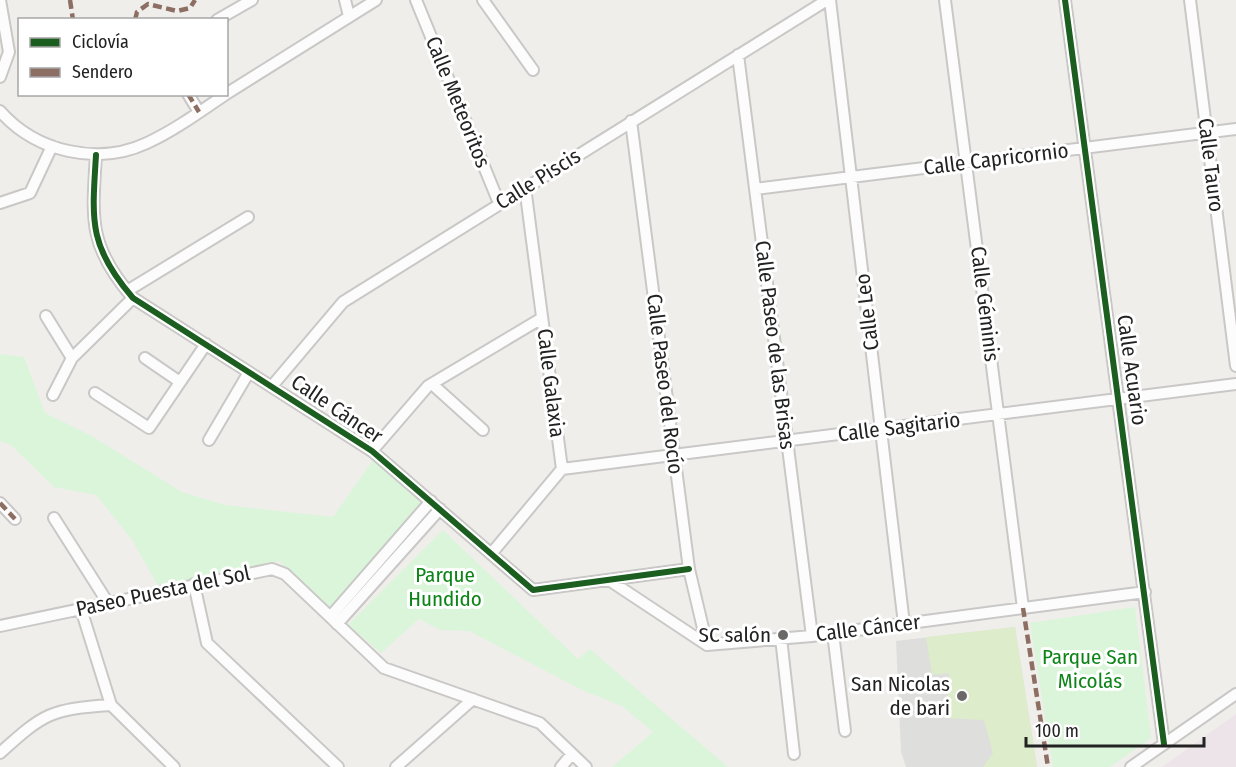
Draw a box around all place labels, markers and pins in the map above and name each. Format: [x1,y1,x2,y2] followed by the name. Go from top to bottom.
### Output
[699,622,771,648] place label: SC salón
[776,628,790,642] marker: SC salón
[851,671,950,721] place label: San Nicolas de bari
[955,689,969,703] marker: San Nicolas de bari

